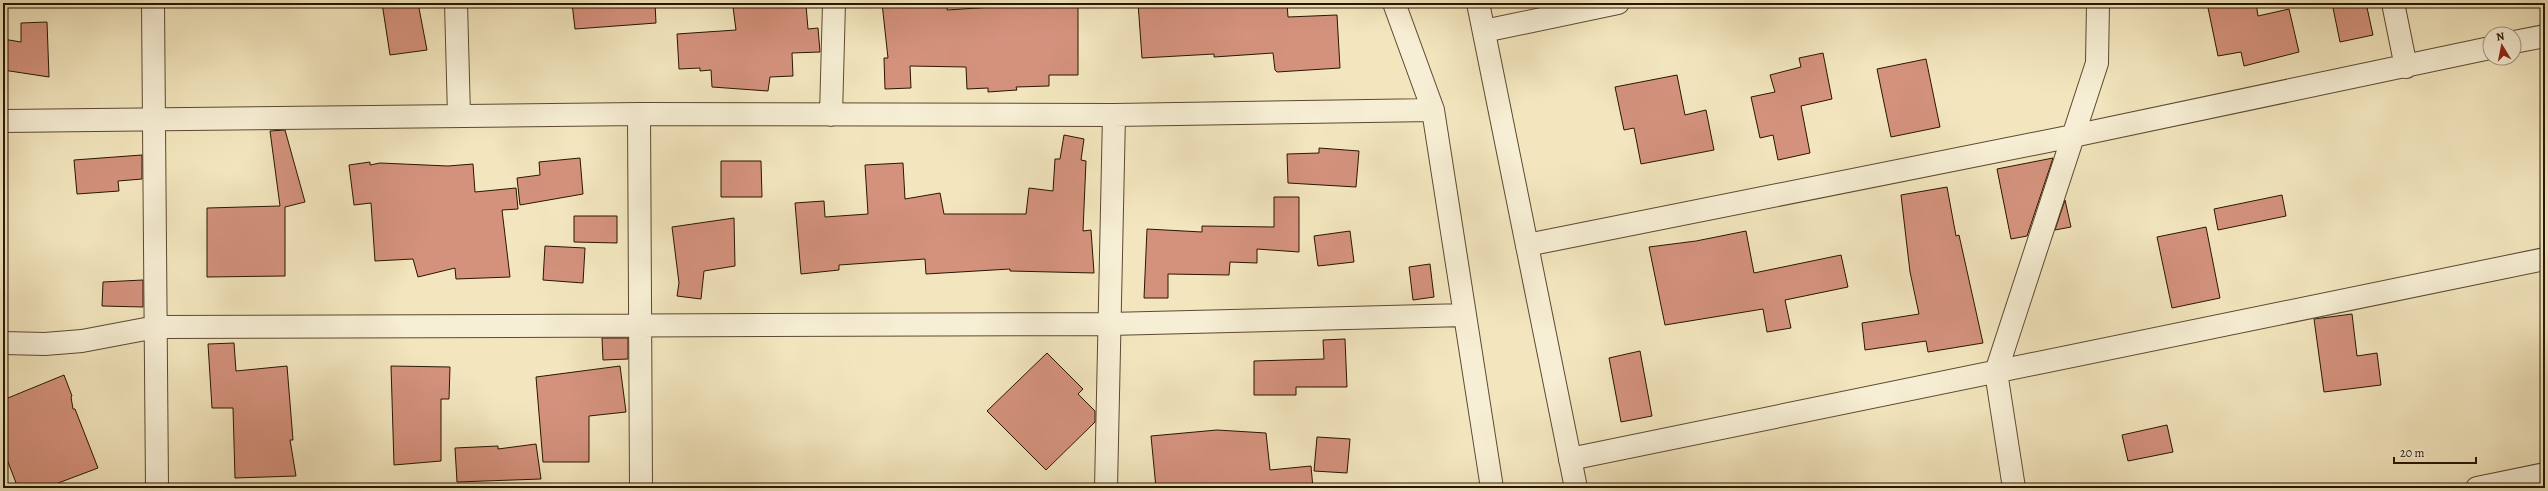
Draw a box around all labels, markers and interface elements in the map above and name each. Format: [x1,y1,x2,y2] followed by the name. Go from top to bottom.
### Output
[2482,26,2522,66] north arrow
[2495,29,2506,45] text: N
[2394,439,2476,465] scale bar
[2400,445,2424,461] text: 20 m

